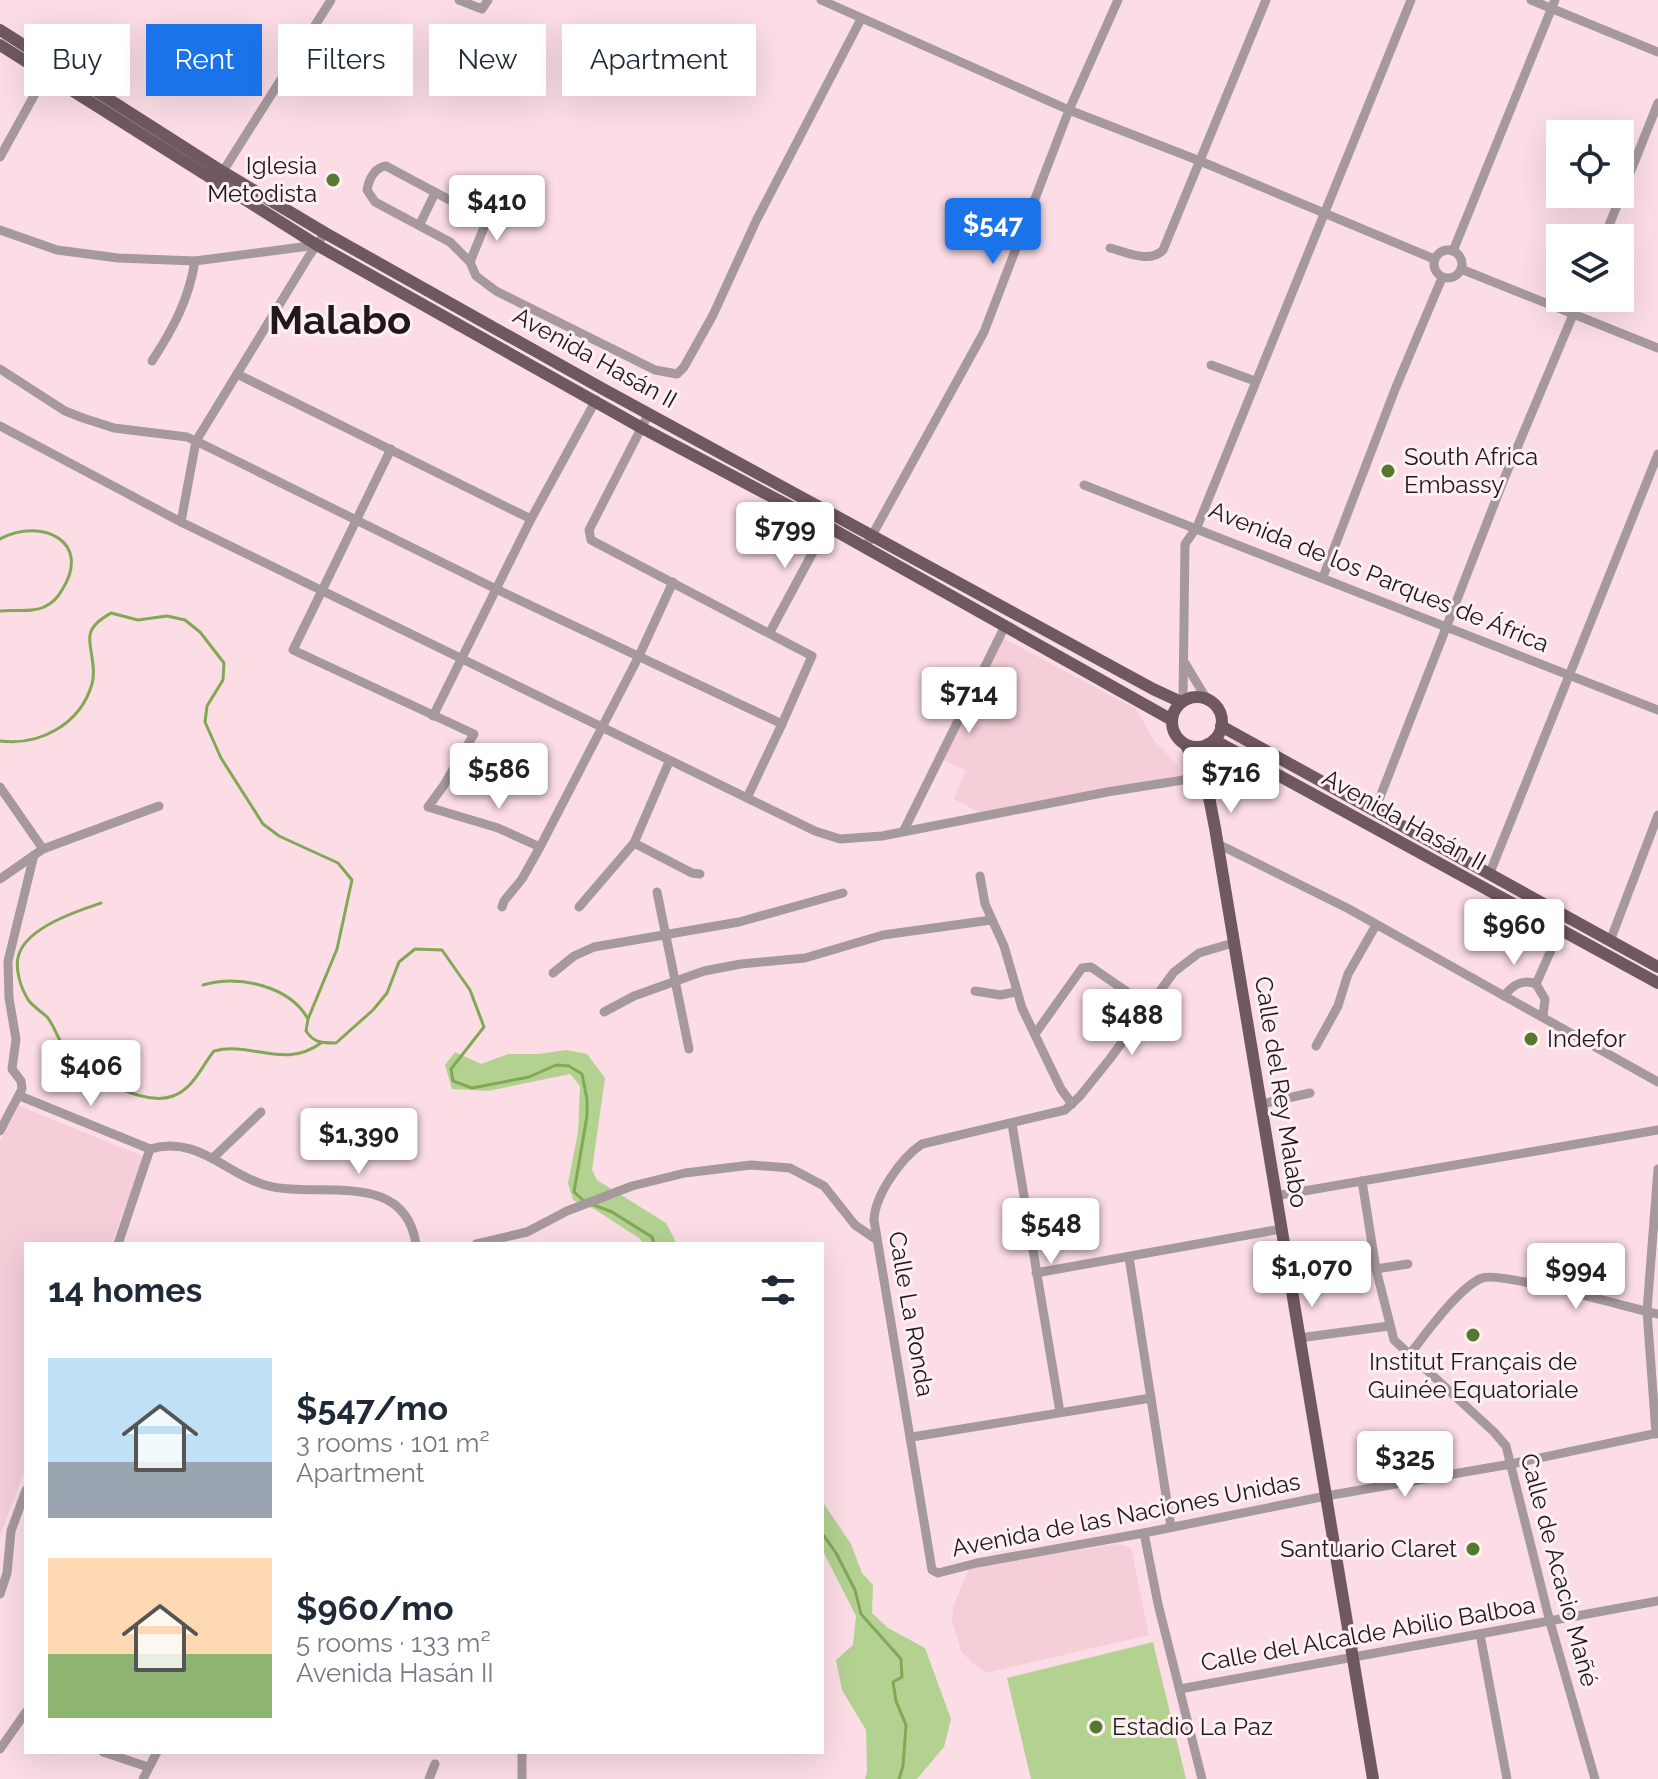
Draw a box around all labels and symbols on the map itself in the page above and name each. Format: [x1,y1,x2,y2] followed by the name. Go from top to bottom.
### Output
[207,151,317,208] place label: Iglesia Metodista
[324,171,342,189] marker: Iglesia Metodista
[450,175,544,243] pin: $410
[946,198,1040,266] pin: $547
[269,296,411,343] district label: Malabo
[508,301,682,415] street label: Avenida Hasán II
[1404,442,1538,499] place label: South Africa Embassy
[1379,462,1397,480] marker: South Africa Embassy
[1205,495,1553,658] street label: Avenida de los Parques de África
[738,502,832,570] pin: $799
[922,667,1016,735] pin: $714
[452,743,546,811] pin: $586
[1184,747,1278,815] pin: $716
[1317,763,1491,877] street label: Avenida Hasán II
[1467,899,1561,967] pin: $960
[1249,974,1314,1210] street label: Calle del Rey Malabo
[1085,989,1179,1057] pin: $488
[1547,1024,1627,1053] place label: Indefor
[1522,1030,1540,1048] marker: Indefor
[44,1040,138,1108] pin: $406
[294,1108,424,1176] pin: $1,390
[1004,1198,1098,1266] pin: $548
[883,1229,940,1399] street label: Calle La Ronda
[1247,1241,1377,1309] pin: $1,070
[1529,1243,1623,1311] pin: $994
[1464,1326,1482,1344] marker: Institut Français de Guinée Equatoriale
[1368,1347,1578,1404] place label: Institut Français de Guinée Equatoriale
[1358,1431,1452,1499] pin: $325
[1514,1450,1605,1690] street label: Calle de Acacio Mañé
[949,1466,1303,1563] street label: Avenida de las Naciones Unidas
[1280,1534,1457,1563] place label: Santuario Claret
[1464,1540,1482,1558] marker: Santuario Claret
[1198,1590,1537,1677] street label: Calle del Alcalde Abilio Balboa
[1112,1712,1273,1741] place label: Estadio La Paz
[1087,1718,1105,1736] marker: Estadio La Paz

